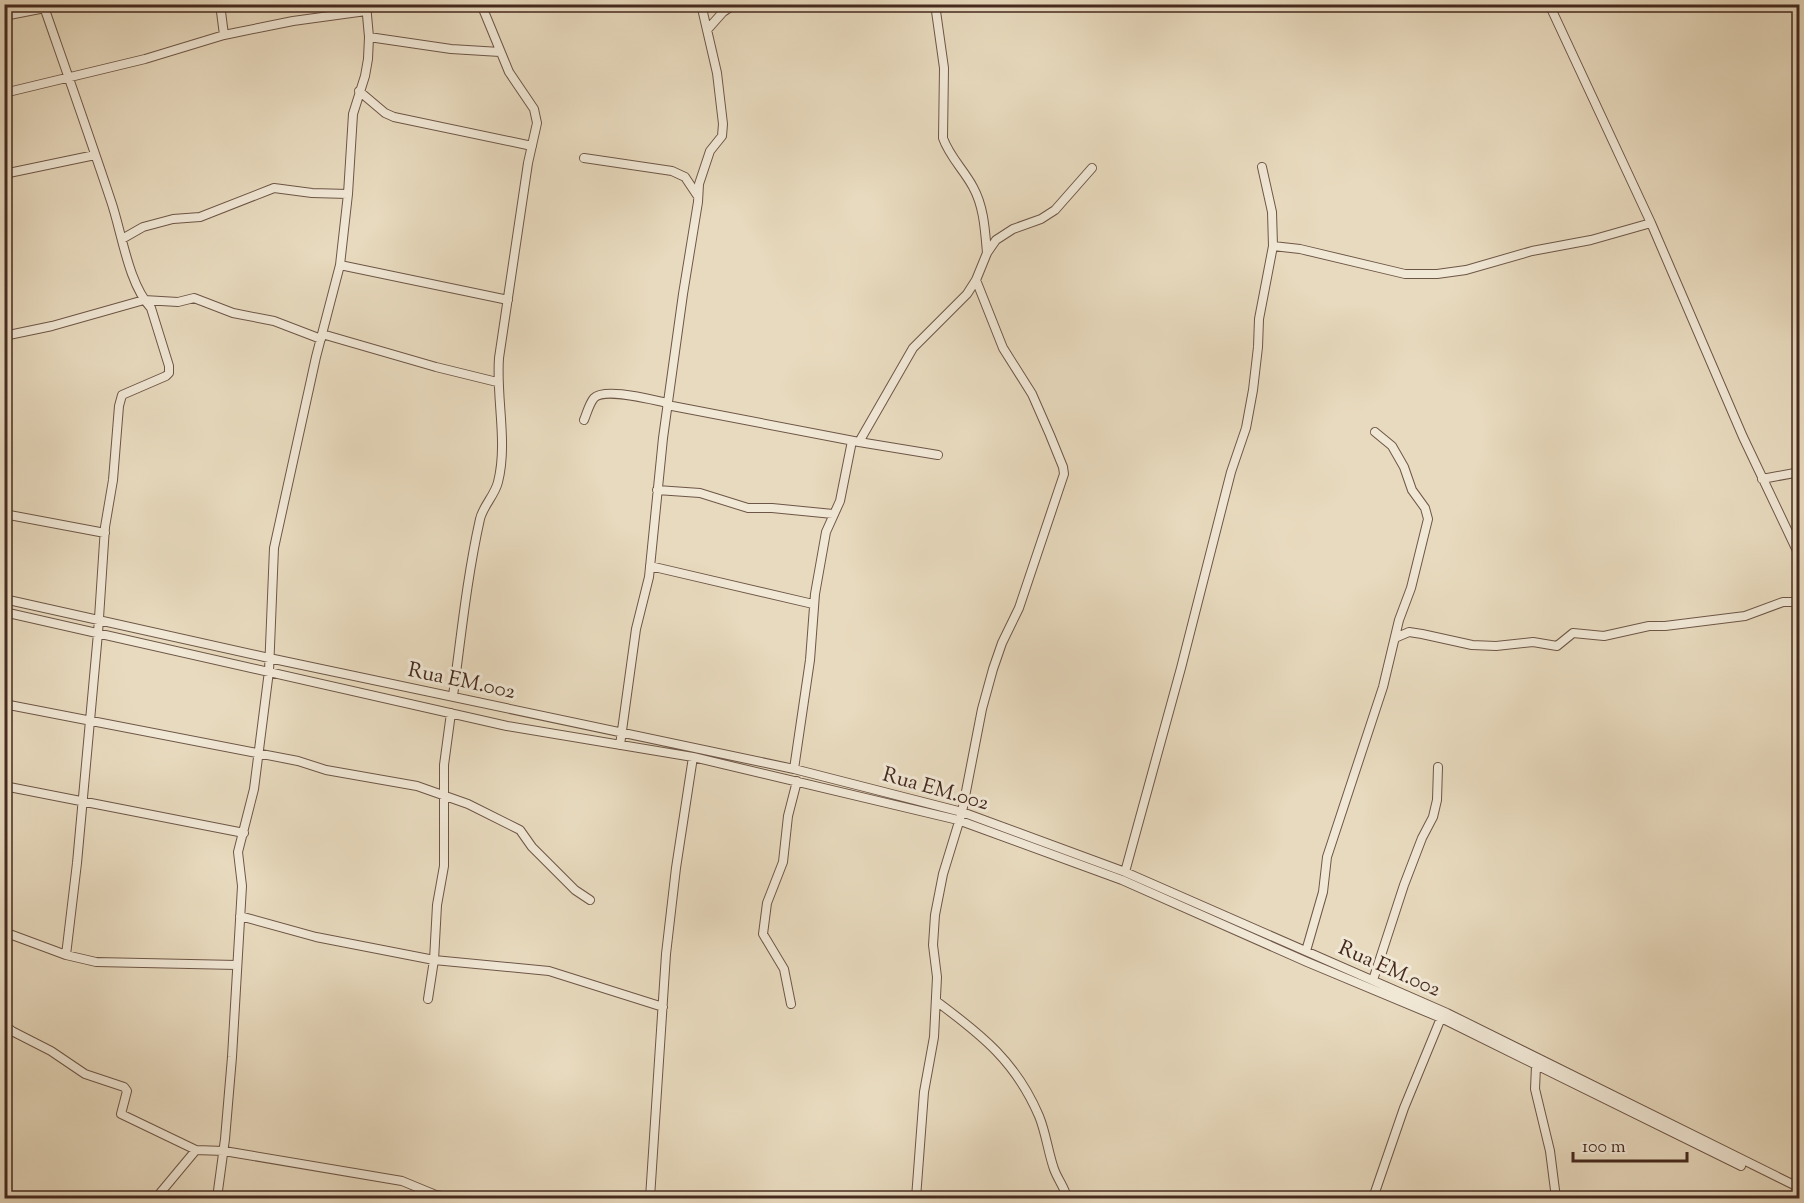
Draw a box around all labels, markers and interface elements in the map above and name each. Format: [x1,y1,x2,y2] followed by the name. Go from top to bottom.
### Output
[405,656,518,708] street label: Rua EM.002
[879,760,992,819] street label: Rua EM.002
[1333,934,1445,1006] street label: Rua EM.002
[1573,1125,1687,1163] scale bar
[1582,1135,1626,1161] text: 100 m

